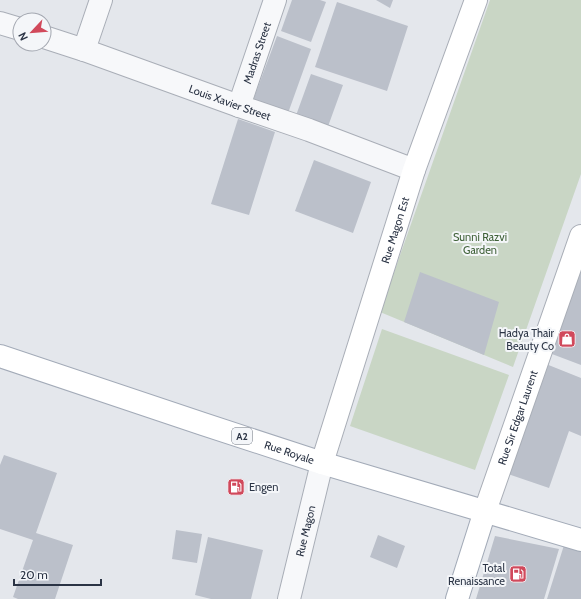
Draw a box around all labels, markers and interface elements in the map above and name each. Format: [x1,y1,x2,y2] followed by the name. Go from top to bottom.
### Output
[12,12,52,52] north arrow
[240,20,274,86] street label: Madras Street
[15,30,31,43] text: N
[187,81,273,123] street label: Louis Xavier Street
[378,195,412,265] street label: Rue Magon Est
[453,230,507,257] park label: Sunni Razvi Garden
[499,326,555,353] place label: Hadya Thair Beauty Co
[557,329,577,349] shop icon: Hadya Thair Beauty Co
[495,368,541,467] street label: Rue Sir Edgar Laurent
[232,428,252,444] road number: A2
[263,438,317,467] street label: Rue Royale
[226,477,246,497] fuel station icon: Engen
[249,480,278,494] place label: Engen
[293,504,318,558] street label: Rue Magon
[14,561,101,587] scale bar
[448,561,505,588] place label: Total Renaissance
[508,564,528,584] fuel station icon: Total Renaissance
[20,567,48,582] text: 20 m

